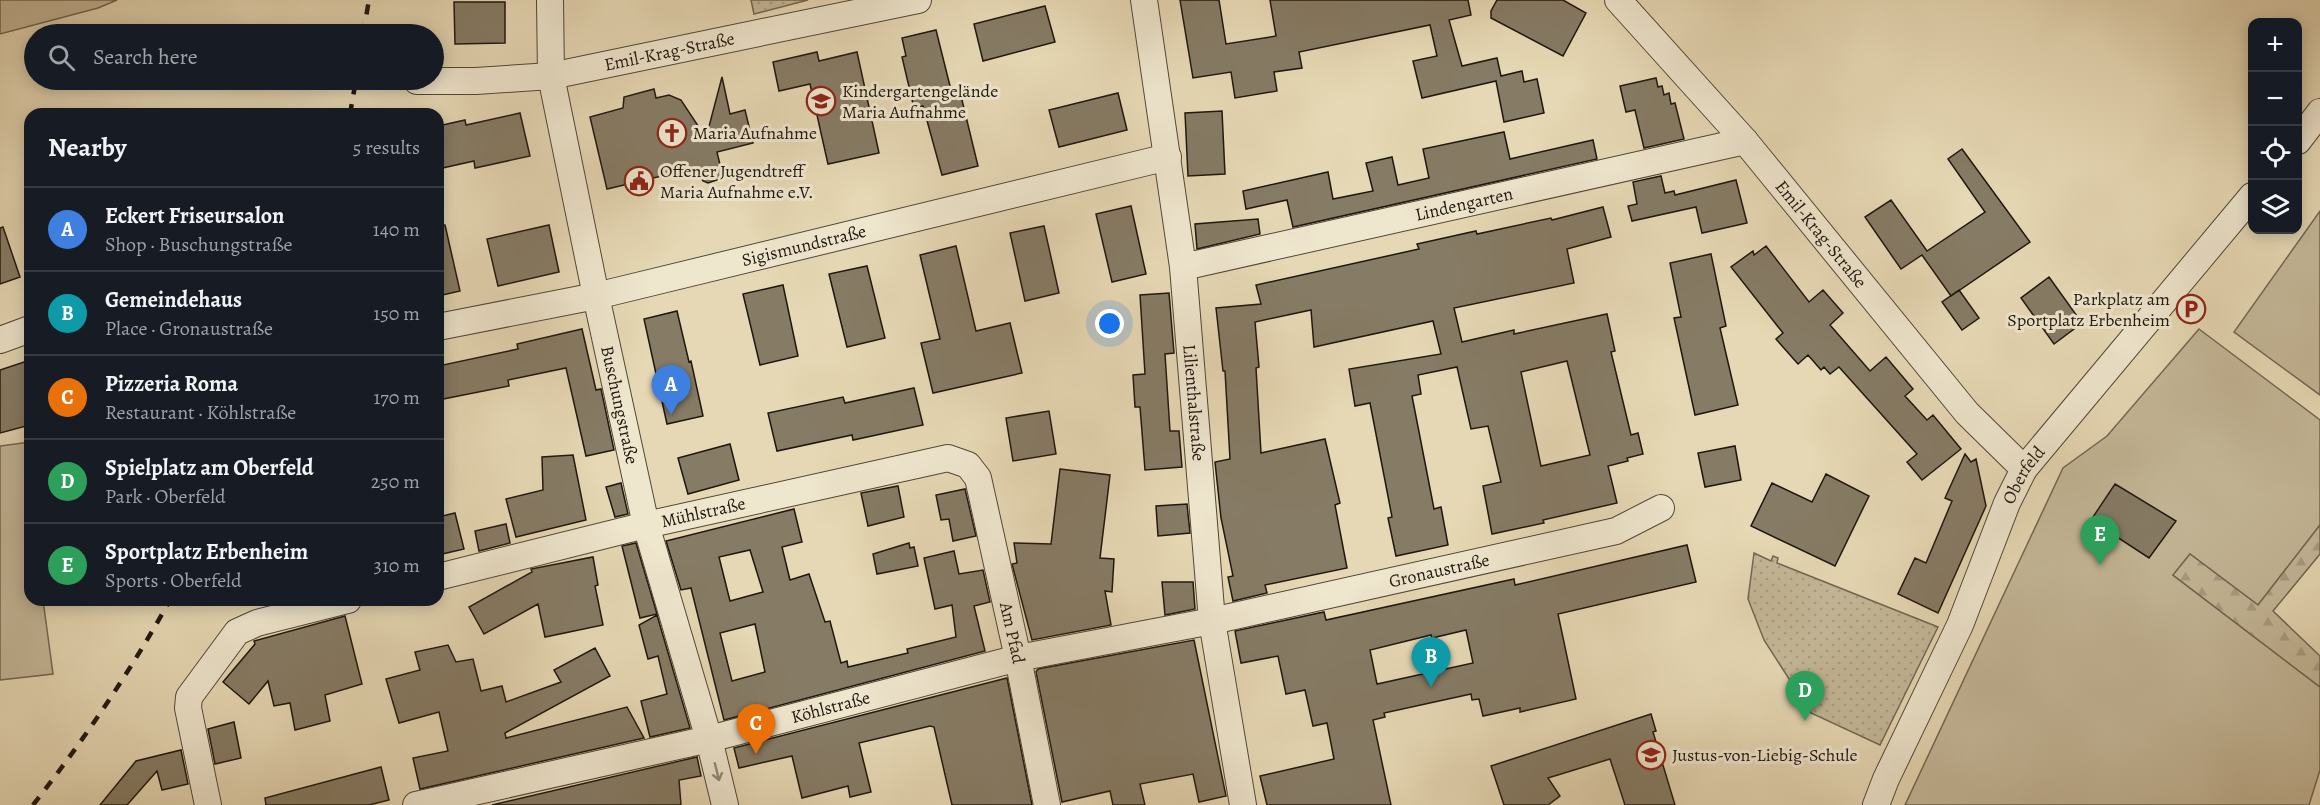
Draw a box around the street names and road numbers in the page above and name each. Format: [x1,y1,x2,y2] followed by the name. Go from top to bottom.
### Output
[602,26,737,77] street label: Emil-Krag-Straße
[1770,175,1872,293] street label: Emil-Krag-Straße
[1413,181,1515,227] street label: Lindengarten
[739,219,869,272] street label: Sigismundstraße
[595,343,644,466] street label: Buschungstraße
[1177,343,1211,462] street label: Lilienthalstraße
[1996,441,2051,508] street label: Oberfeld
[659,491,748,533] street label: Mühlstraße
[1387,548,1492,593] street label: Gronaustraße
[994,599,1031,666] street label: Am Pfad
[788,685,873,729] street label: Köhlstraße

